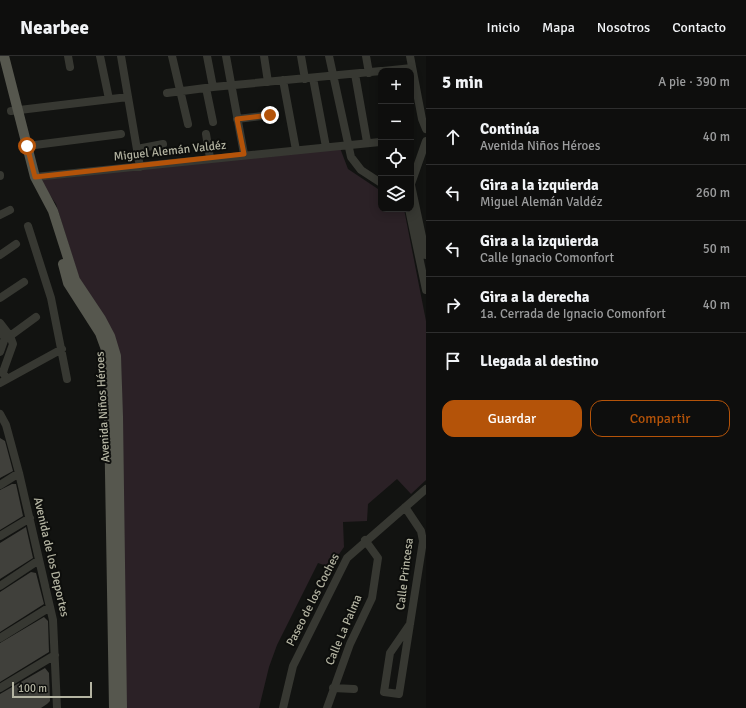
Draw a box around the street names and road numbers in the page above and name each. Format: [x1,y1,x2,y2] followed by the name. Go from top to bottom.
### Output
[113,138,227,164] street label: Miguel Alemán Valdéz
[93,351,113,463] street label: Avenida Niños Héroes
[30,496,72,618] street label: Avenida de los Deportes
[393,537,417,611] street label: Calle Princesa
[283,551,343,649] street label: Paseo de los Coches
[322,592,366,668] street label: Calle La Palma

